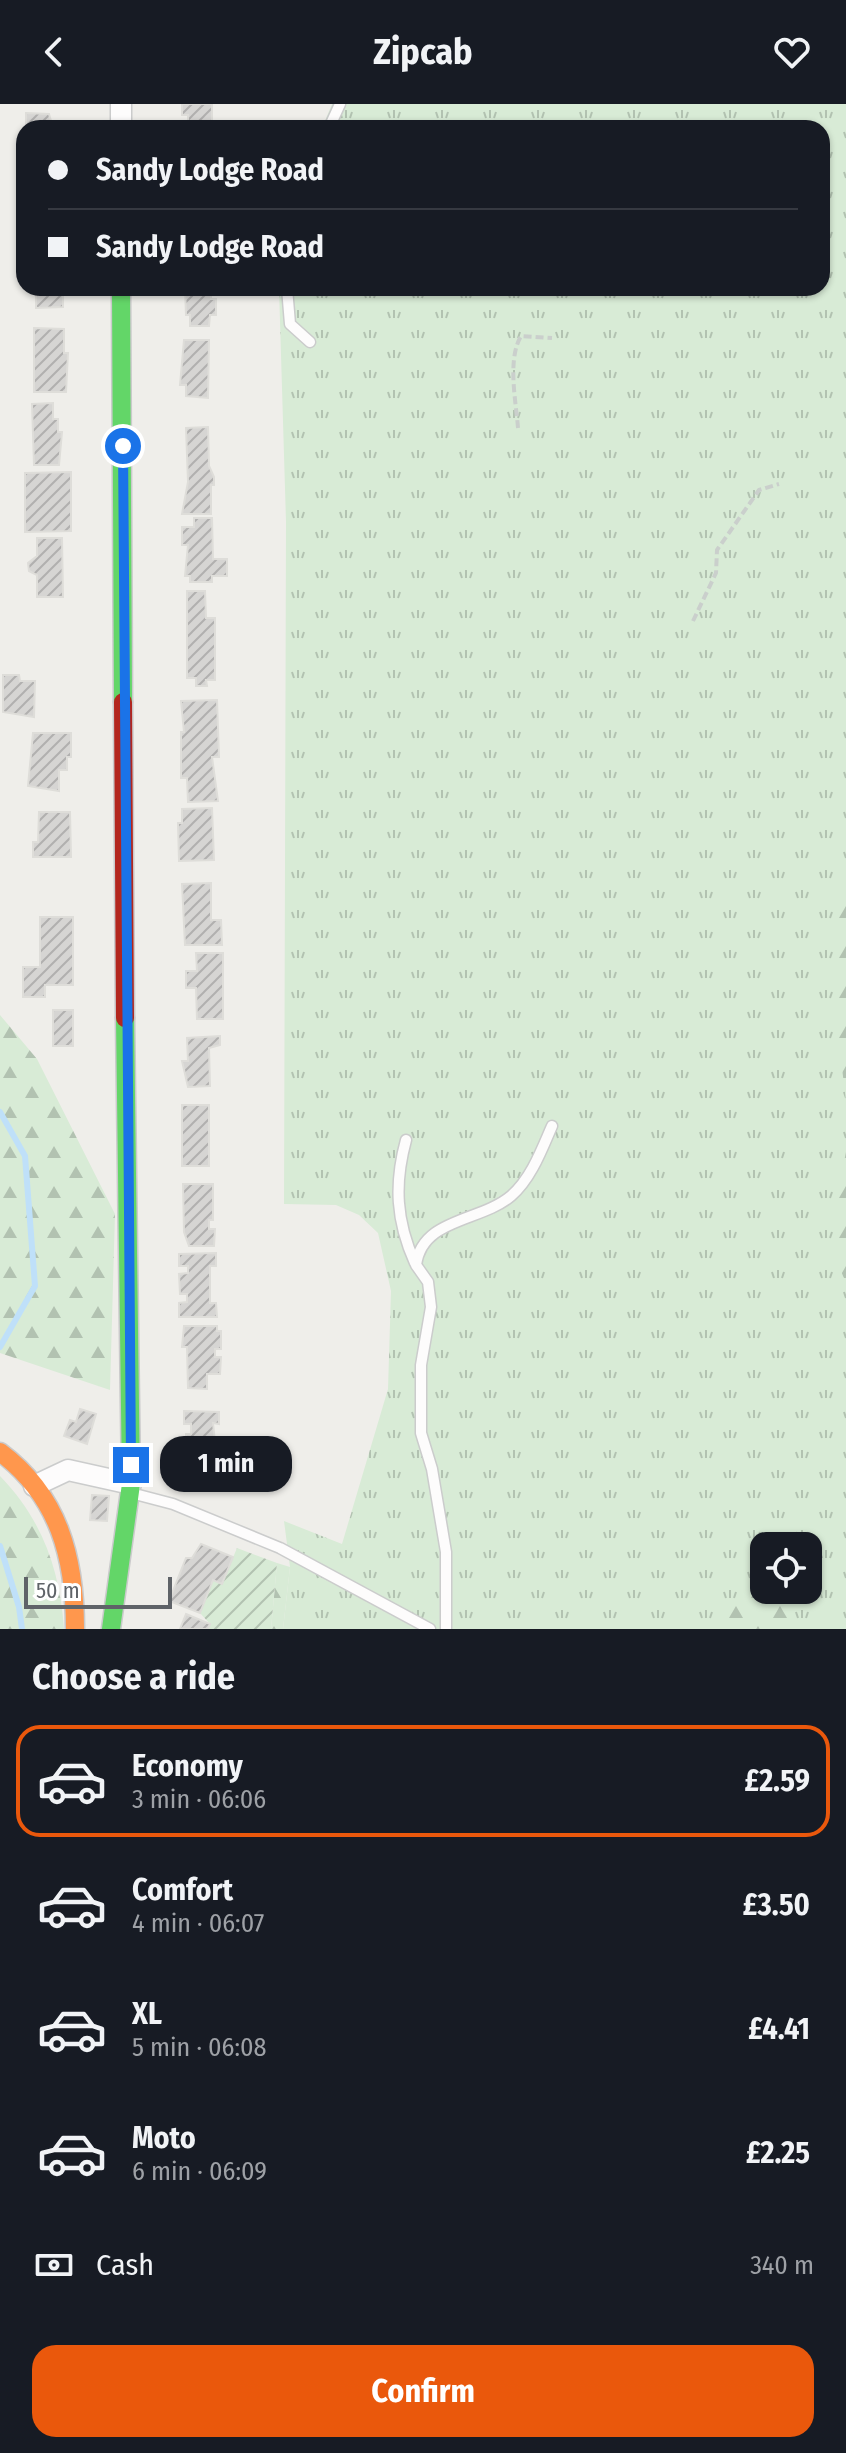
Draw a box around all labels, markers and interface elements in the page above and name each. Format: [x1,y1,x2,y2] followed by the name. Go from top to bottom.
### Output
[32,30,76,74] icon: back
[373,30,473,74] text: Zipcab
[770,30,814,74] icon: heart
[96,152,324,188] text: Sandy Lodge Road
[96,229,324,265] text: Sandy Lodge Road
[105,428,141,464] route start
[159,1437,291,1493] callout: 1 min
[113,1447,149,1483] route end
[198,1448,254,1479] text: 1 min
[750,1532,822,1604] map controls
[750,1532,822,1604] button: locate
[24,1573,172,1609] scale bar
[36,1577,80,1604] text: 50 m
[32,1655,235,1699] text: Choose a ride
[36,1745,108,1817] icon: car
[132,1748,243,1784] text: Economy
[744,1763,810,1799] text: £2.59
[132,1784,266,1815] text: 3 min · 06:06
[36,1869,108,1941] icon: car
[132,1872,233,1908] text: Comfort
[743,1887,810,1923] text: £3.50
[132,1908,264,1939] text: 4 min · 06:07
[36,1993,108,2065] icon: car
[132,1996,162,2032] text: XL
[748,2011,810,2047] text: £4.41
[132,2032,267,2063] text: 5 min · 06:08
[36,2117,108,2189] icon: car
[132,2120,196,2156] text: Moto
[746,2135,810,2171] text: £2.25
[132,2156,267,2187] text: 6 min · 06:09
[32,2243,76,2287] icon: cash
[96,2247,154,2283] text: Cash
[750,2250,814,2281] text: 340 m
[32,2345,814,2437] button: Confirm

